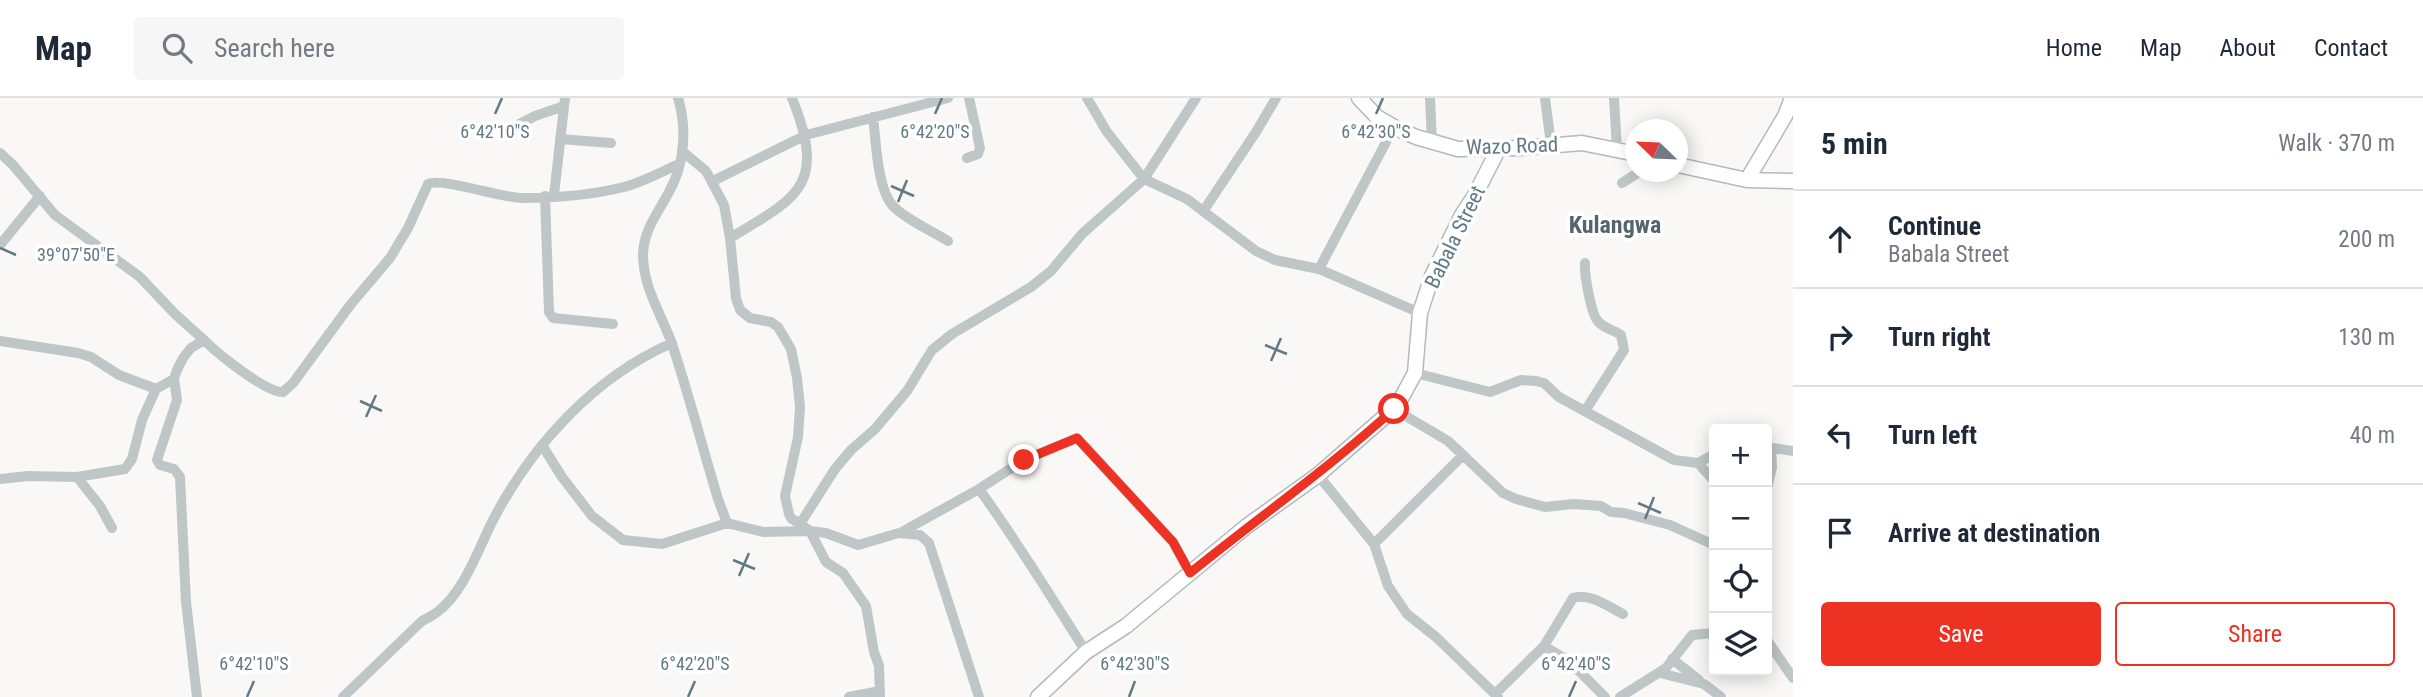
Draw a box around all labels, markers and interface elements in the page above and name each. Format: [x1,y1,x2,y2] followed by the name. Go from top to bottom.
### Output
[134,17,624,80] search box
[35,29,92,68] text: Map
[158,29,196,67] icon: search
[214,33,335,63] text: Search here
[2046,34,2102,62] text: Home
[2140,34,2182,62] text: Map
[2220,34,2276,62] text: About
[2314,34,2388,62] text: Contact
[1625,119,1688,182] north arrow
[460,121,530,142] text: 6°42'10"S
[900,121,970,142] text: 6°42'20"S
[1341,121,1411,142] text: 6°42'30"S
[1821,126,1888,161] text: 5 min
[2278,130,2395,157] text: Walk · 370 m
[1465,132,1559,160] street label: Wazo Road
[1420,182,1490,292] street label: Babala Street
[1569,211,1661,239] district label: Kulangwa
[1888,211,1981,241] text: Continue
[1821,220,1859,258] icon: ahead
[2338,226,2395,253] text: 200 m
[1888,241,2009,268] text: Babala Street
[37,244,115,265] text: 39°07'50"E
[1821,318,1859,356] icon: right
[1888,322,1990,352] text: Turn right
[2338,324,2395,351] text: 130 m
[1378,393,1409,424] route start
[1821,416,1859,454] icon: left
[1888,420,1977,450] text: Turn left
[2350,422,2395,449] text: 40 m
[1709,424,1772,676] map controls
[1709,424,1772,487] button: +
[1008,444,1039,475] route end
[1709,487,1772,550] button: −
[1821,514,1859,552] icon: arrive
[1888,518,2100,548] text: Arrive at destination
[1709,550,1772,613] button: locate
[1821,602,2101,666] button: Save
[2115,602,2395,666] button: Share
[1709,613,1772,676] button: layers
[219,653,289,674] text: 6°42'10"S
[660,653,730,674] text: 6°42'20"S
[1100,653,1170,674] text: 6°42'30"S
[1541,653,1611,674] text: 6°42'40"S

